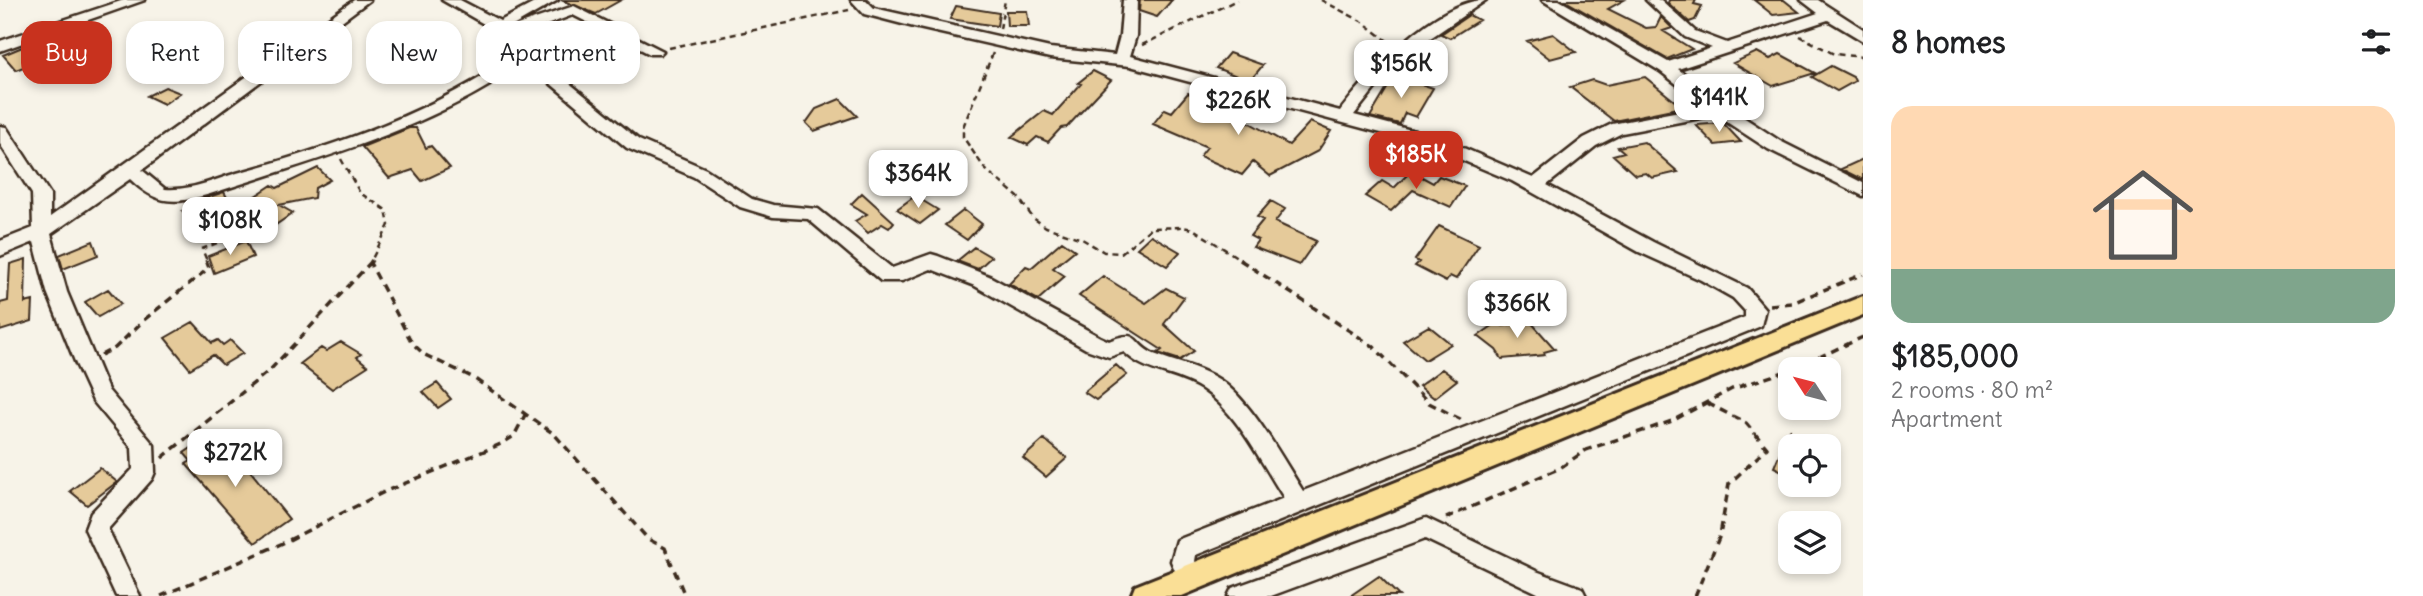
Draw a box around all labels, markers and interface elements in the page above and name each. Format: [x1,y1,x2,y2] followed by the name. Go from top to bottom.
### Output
[21,21,112,84] chip: Buy
[126,21,224,84] chip: Rent
[238,21,352,84] chip: Filters
[366,21,462,84] chip: New
[476,21,640,84] chip: Apartment
[1891,23,2006,61] text: 8 homes
[2357,23,2395,61] icon: filters
[1352,41,1450,100] pin: $156K
[1370,48,1432,77] text: $156K
[1670,74,1768,134] pin: $141K
[1189,78,1287,137] pin: $226K
[1690,82,1748,111] text: $141K
[1205,85,1271,114] text: $226K
[1367,132,1465,191] pin: $185K
[1385,139,1447,168] text: $185K
[869,150,967,210] pin: $364K
[2080,152,2206,278] icon: home
[885,158,951,187] text: $364K
[181,198,279,257] pin: $108K
[198,205,262,234] text: $108K
[1468,280,1566,340] pin: $366K
[1484,288,1550,317] text: $366K
[1891,337,2019,375] text: $185,000
[1778,357,1841,420] north arrow
[1778,357,1841,574] map controls
[1891,375,2053,404] text: 2 rooms · 80 m²
[1891,404,2003,433] text: Apartment
[186,430,284,489] pin: $272K
[1778,434,1841,497] button: locate
[203,437,267,466] text: $272K
[1778,511,1841,574] button: layers

